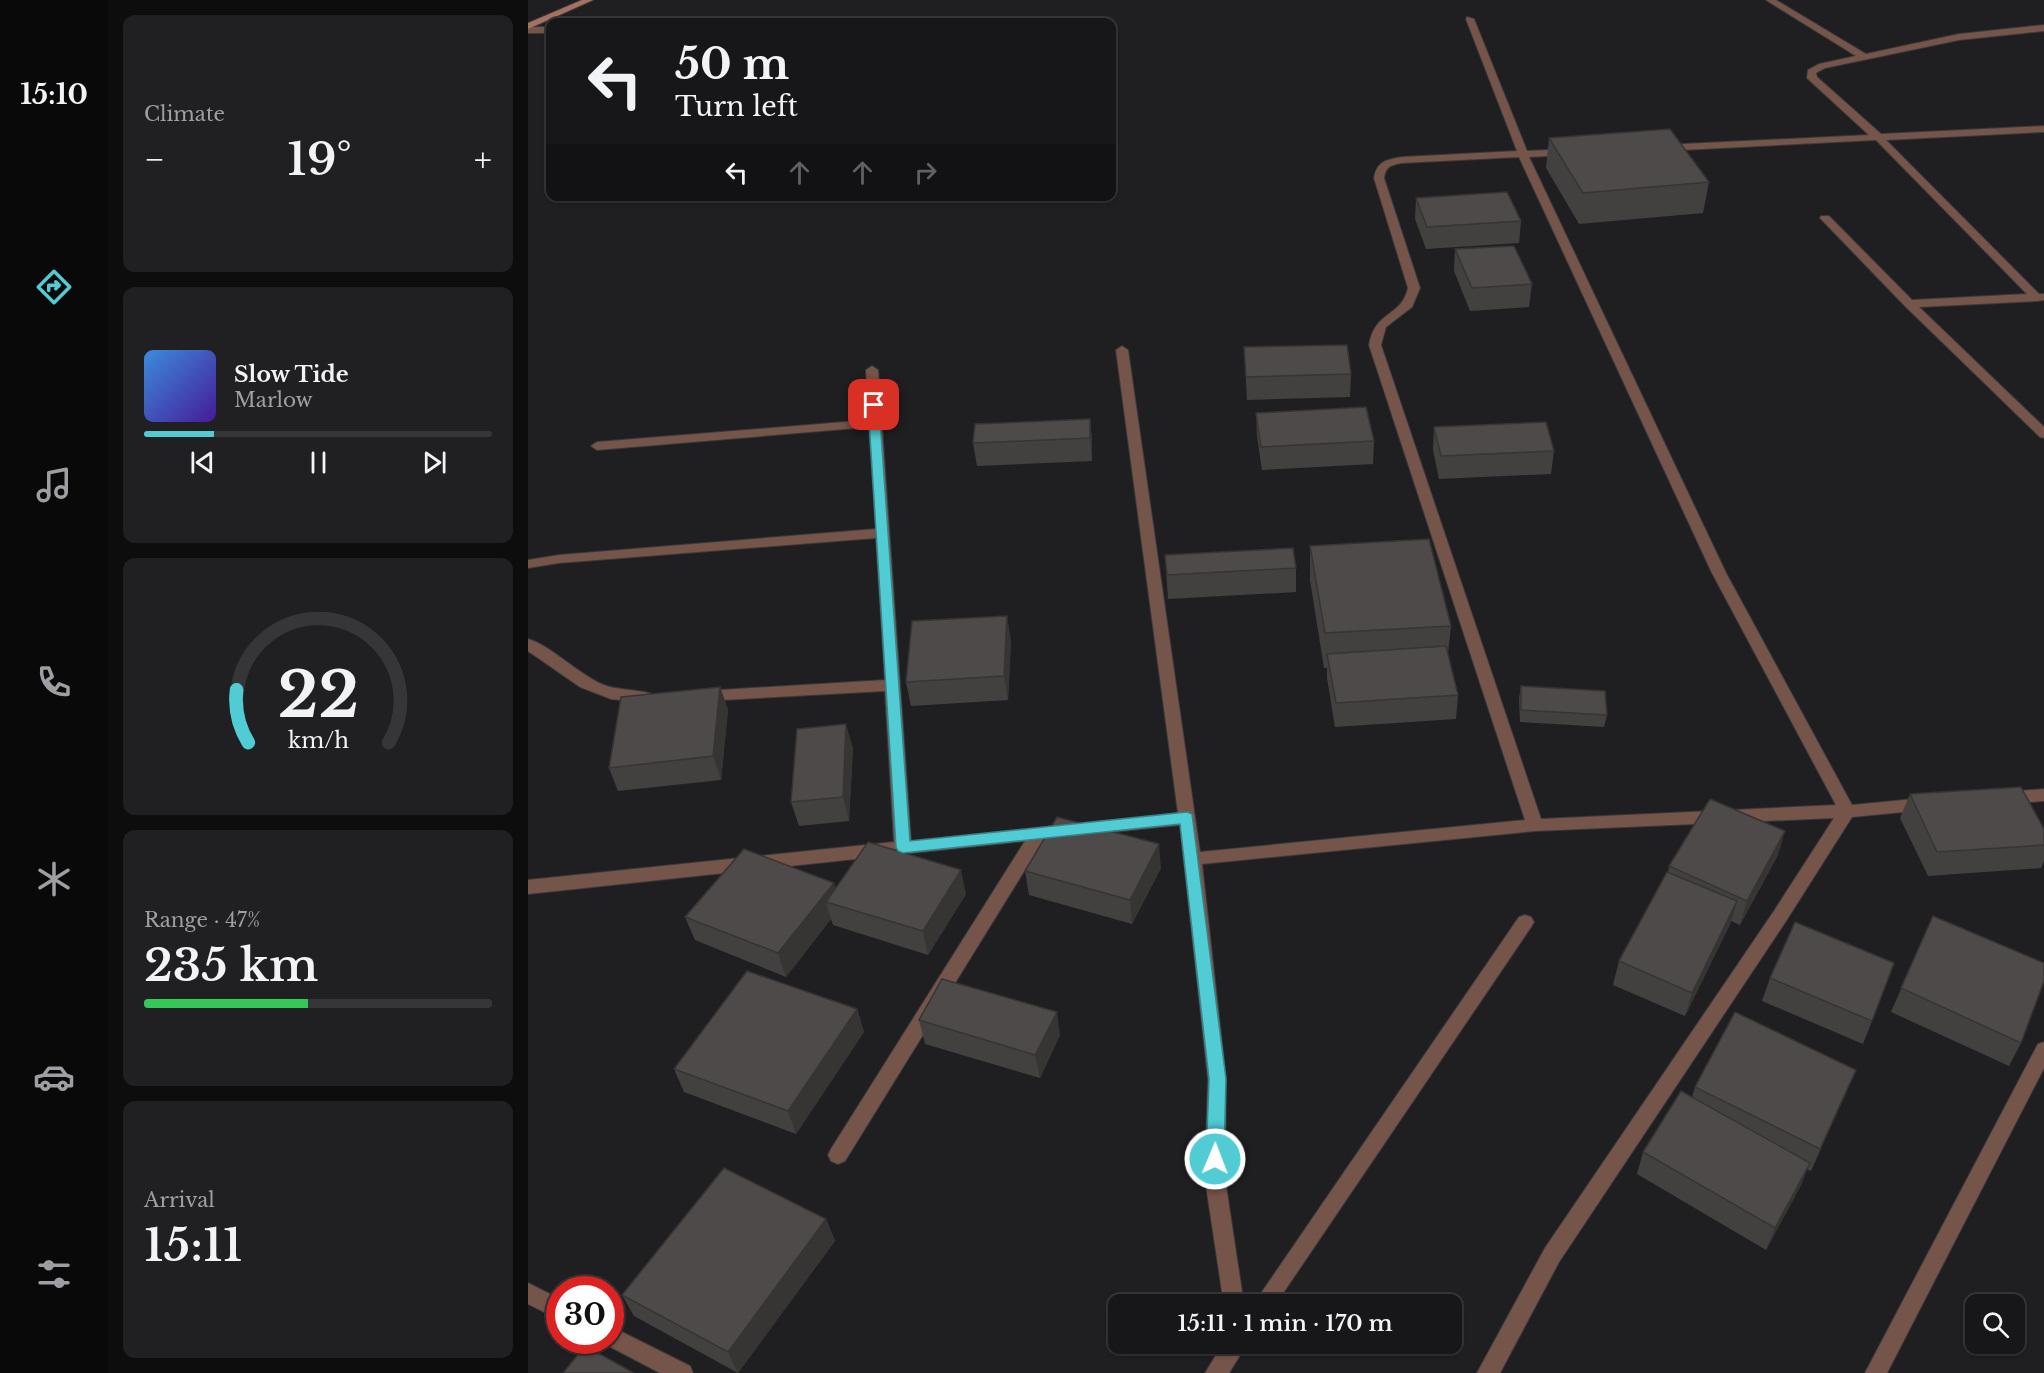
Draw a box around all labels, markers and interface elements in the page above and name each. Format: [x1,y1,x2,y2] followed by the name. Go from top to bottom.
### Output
[675,38,789,90] text: 50 m
[576,42,654,120] icon: left
[20,78,88,111] text: 15:10
[675,90,798,123] text: Turn left
[144,102,225,126] text: Climate
[287,131,352,187] text: 19°
[144,139,165,180] text: −
[474,139,492,180] text: +
[720,156,753,189] icon: left
[783,156,816,189] icon: ahead
[846,156,879,189] icon: ahead
[909,156,942,189] icon: right
[33,266,75,308] icon: directions
[234,361,349,388] text: Slow Tide
[848,379,899,430] pin
[234,388,313,412] text: Marlow
[857,388,890,421] icon: arrive
[186,446,219,479] icon: previous
[302,446,335,479] icon: pause
[418,446,451,479] icon: next
[33,464,75,506] icon: music
[277,657,359,735] text: 22
[33,661,75,703] icon: phone
[288,728,349,755] text: km/h
[33,858,75,900] icon: climate
[144,908,260,932] text: Range · 47%
[144,937,318,993] text: 235 km
[33,1056,75,1098] icon: car
[1183,1127,1247,1191] position arrow
[144,1188,215,1212] text: Arrival
[144,1217,242,1273] text: 15:11
[33,1253,75,1295] icon: filters
[546,1276,624,1354] speed limit sign: 30
[1965,1294,2025,1354] map controls
[1965,1294,2025,1354] button: search
[1177,1310,1393,1337] text: 15:11 · 1 min · 170 m

